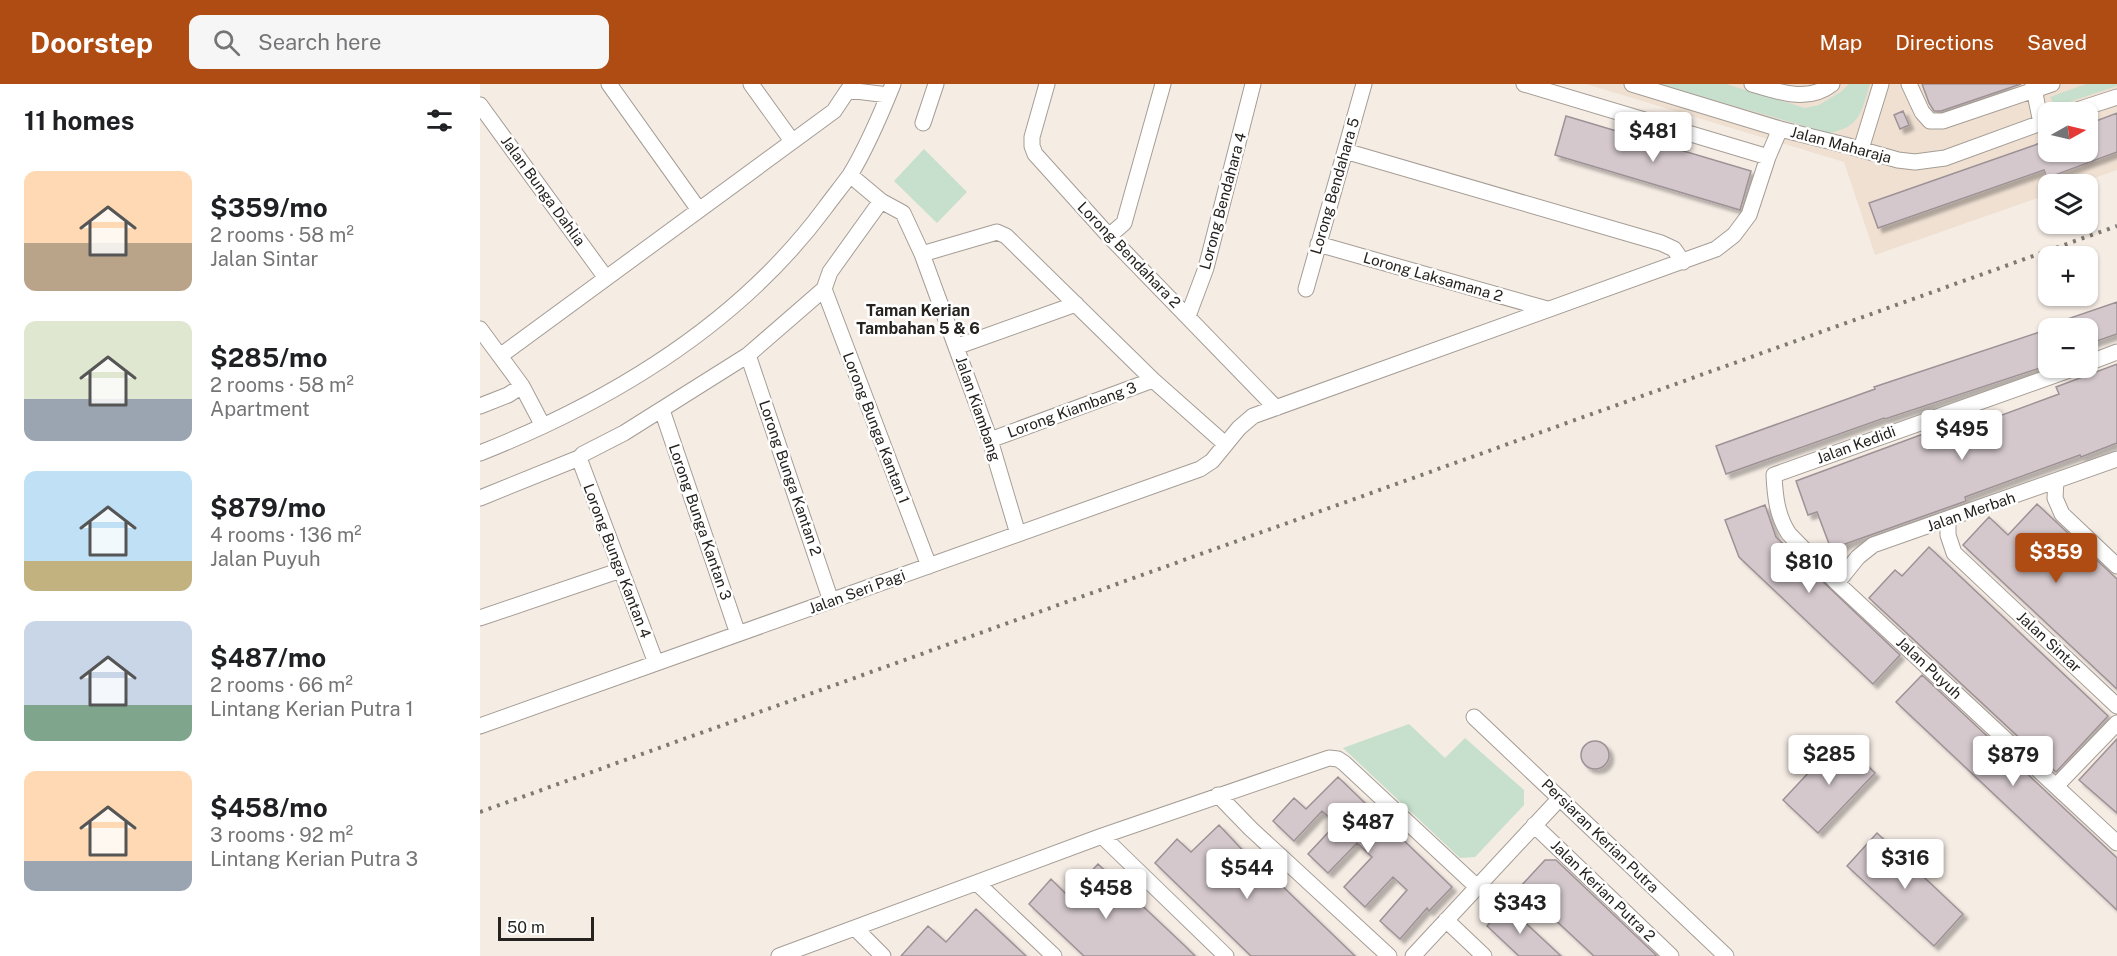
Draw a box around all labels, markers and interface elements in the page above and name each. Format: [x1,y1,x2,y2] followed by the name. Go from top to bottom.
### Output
[189,15,609,69] search box
[30,26,153,59] text: Doorstep
[210,26,243,59] icon: search
[258,29,381,55] text: Search here
[1820,30,1862,55] text: Map
[1895,30,1994,55] text: Directions
[2027,30,2087,55] text: Saved
[2038,102,2098,162] north arrow
[2038,102,2098,378] map controls
[423,104,456,137] icon: filters
[24,105,134,136] text: 11 homes
[1617,112,1689,163] pin: $481
[1307,116,1362,256] street label: Lorong Bendahara 5
[1629,119,1677,143] text: $481
[1789,123,1893,166] street label: Jalan Maharaja
[1196,131,1249,271] street label: Lorong Bendahara 4
[498,132,589,249] street label: Jalan Bunga Dahlia
[2038,174,2098,234] button: layers
[210,192,328,223] text: $359/mo
[72,195,144,267] icon: home
[1074,198,1184,311] street label: Lorong Bendahara 2
[210,223,354,247] text: 2 rooms · 58 m²
[2038,246,2098,306] button: +
[210,247,318,271] text: Jalan Sintar
[1361,248,1505,305] street label: Lorong Laksamana 2
[856,301,980,338] district label: Taman Kerian Tambahan 5 & 6
[2038,318,2098,378] button: −
[210,342,327,373] text: $285/mo
[72,345,144,417] icon: home
[840,350,913,506] street label: Lorong Bunga Kantan 1
[953,354,1004,463] street label: Jalan Kiambang
[210,373,354,397] text: 2 rooms · 58 m²
[1005,378,1139,441] street label: Lorong Kiambang 3
[210,397,310,421] text: Apartment
[756,398,825,558] street label: Lorong Bunga Kantan 2
[1926,410,1998,461] pin: $495
[1935,417,1989,441] text: $495
[1814,422,1898,467] street label: Jalan Kedidi
[666,442,735,602] street label: Lorong Bunga Kantan 3
[580,481,655,640] street label: Lorong Bunga Kantan 4
[1924,488,2017,535] street label: Jalan Merbah
[210,492,326,523] text: $879/mo
[72,495,144,567] icon: home
[210,523,362,547] text: 4 rooms · 136 m²
[2020,533,2092,584] pin: $359
[2029,540,2083,564] text: $359
[1773,543,1845,594] pin: $810
[210,547,321,571] text: Jalan Puyuh
[1785,550,1833,574] text: $810
[806,566,908,617] street label: Jalan Seri Pagi
[2014,608,2085,676] street label: Jalan Sintar
[1893,633,1965,702] street label: Jalan Puyuh
[210,642,326,673] text: $487/mo
[72,645,144,717] icon: home
[210,673,353,697] text: 2 rooms · 66 m²
[210,697,414,721] text: Lintang Kerian Putra 1
[1793,735,1865,786] pin: $285
[1977,736,2049,787] pin: $879
[1802,742,1856,766] text: $285
[1987,743,2039,767] text: $879
[1538,775,1662,896] street label: Persiaran Kerian Putra
[210,792,328,823] text: $458/mo
[72,795,144,867] icon: home
[1332,803,1404,854] pin: $487
[1342,810,1394,834] text: $487
[210,823,353,847] text: 3 rooms · 92 m²
[1548,837,1659,945] street label: Jalan Kerian Putra 2
[1869,839,1941,890] pin: $316
[1881,846,1929,870] text: $316
[210,847,418,871] text: Lintang Kerian Putra 3
[1211,849,1283,900] pin: $544
[1220,856,1274,880] text: $544
[1070,869,1142,920] pin: $458
[1079,876,1133,900] text: $458
[1484,884,1556,935] pin: $343
[1493,891,1547,915] text: $343
[498,914,594,942] scale bar
[507,918,545,937] text: 50 m

